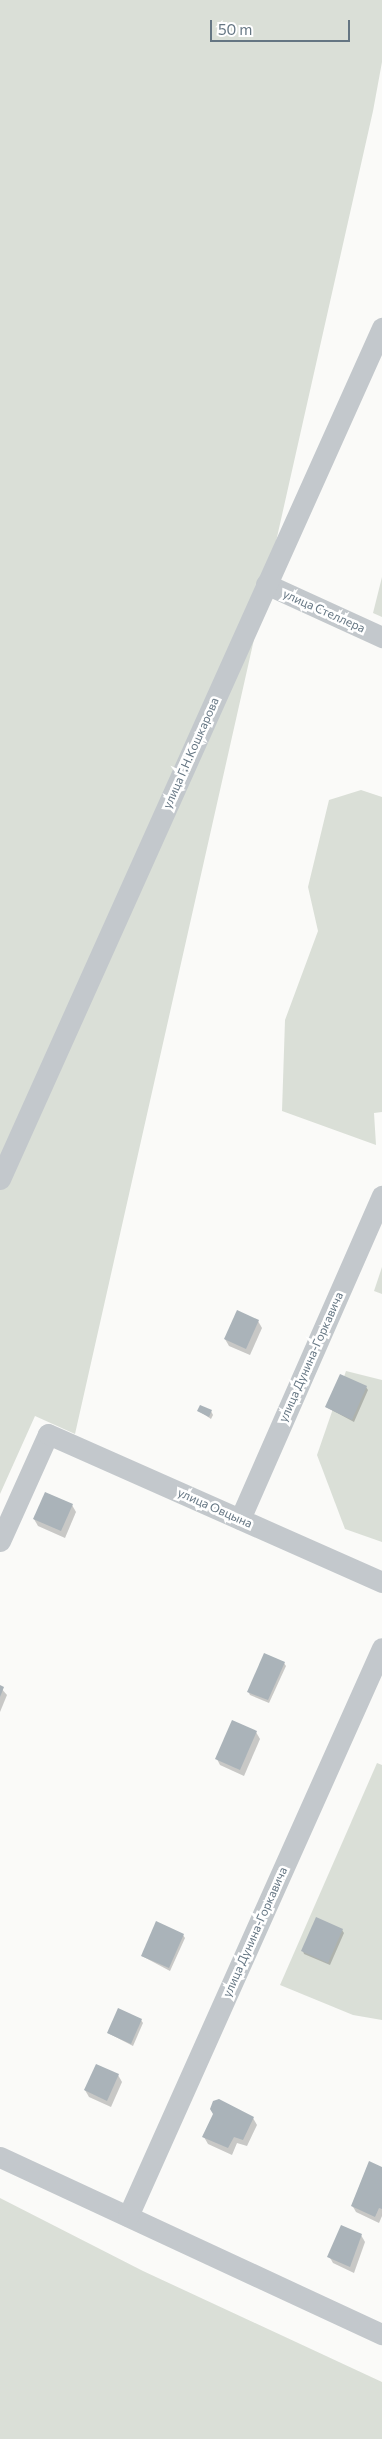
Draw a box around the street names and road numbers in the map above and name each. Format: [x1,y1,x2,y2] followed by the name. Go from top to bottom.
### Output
[281,586,367,636] street label: улица Стеллера
[160,695,222,811] street label: улица Г.Н.Кошкарова
[276,1290,346,1424] street label: улица Дунина-Горкавича
[176,1485,254,1531] street label: улица Овцына
[220,1865,290,1999] street label: улица Дунина-Горкавича

